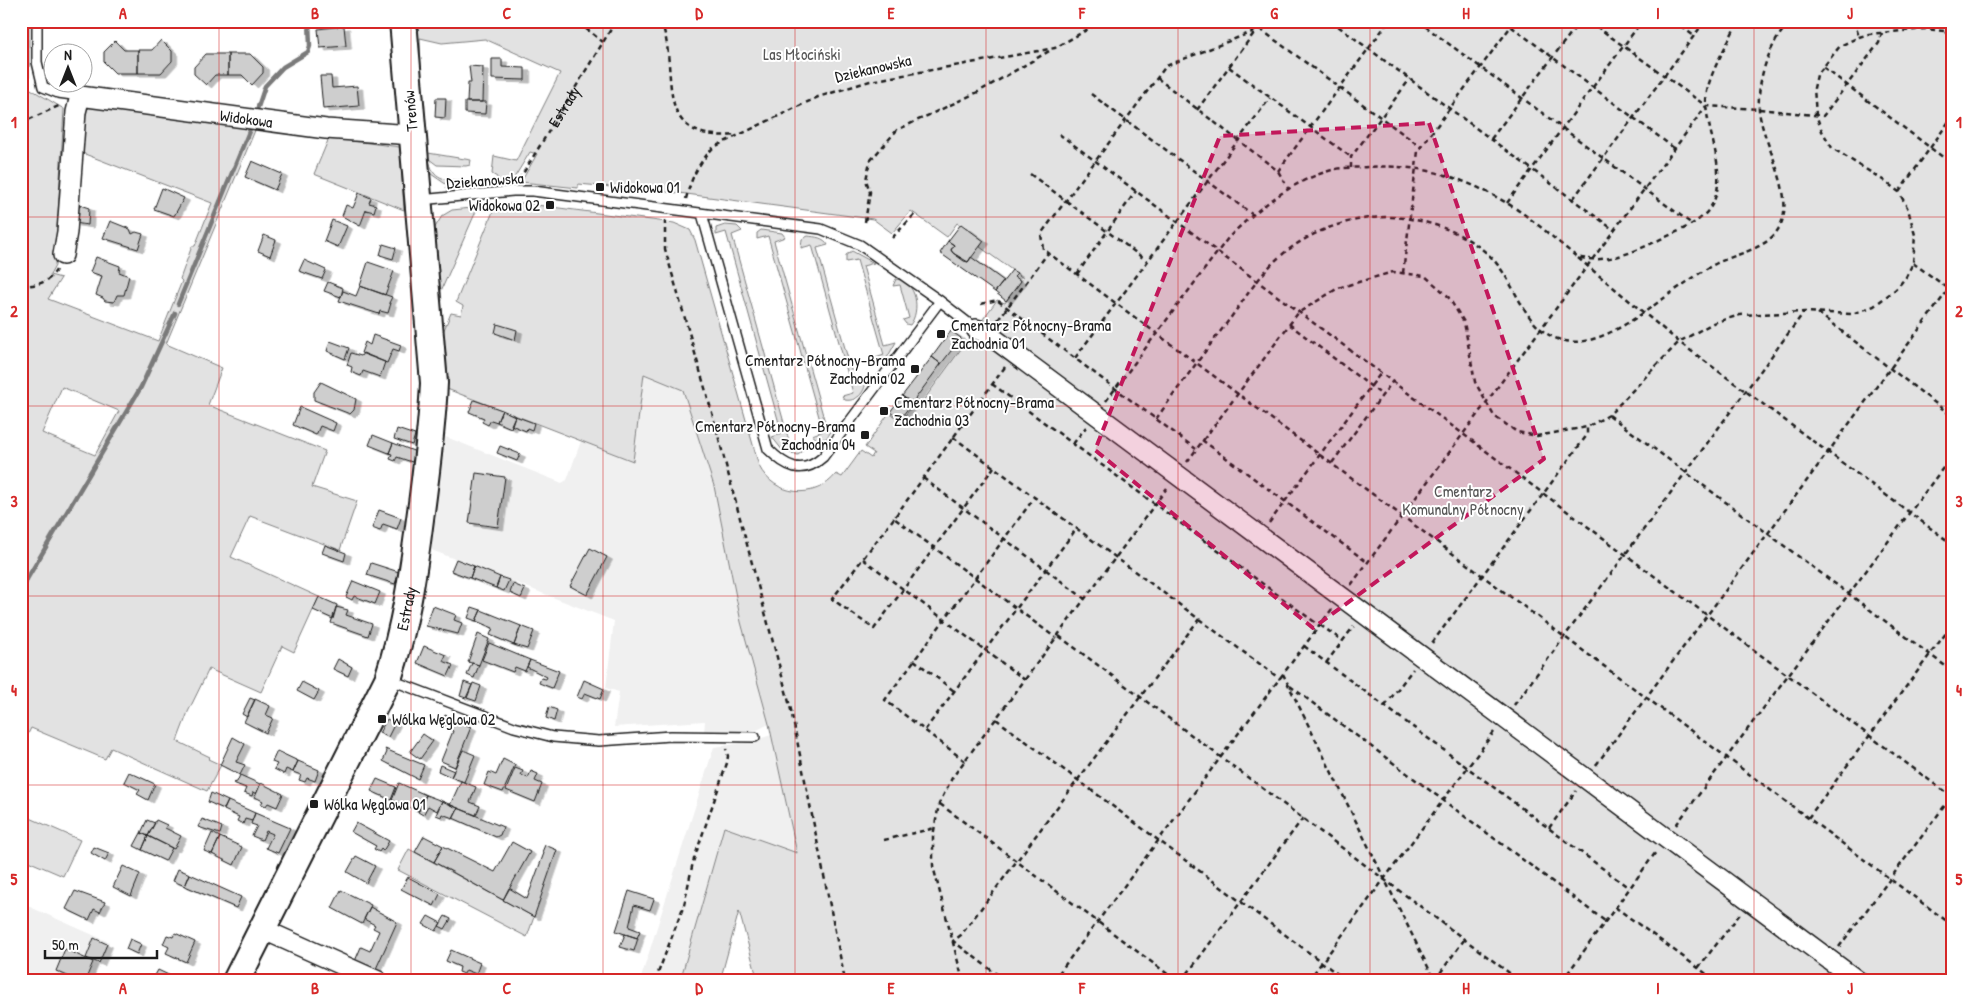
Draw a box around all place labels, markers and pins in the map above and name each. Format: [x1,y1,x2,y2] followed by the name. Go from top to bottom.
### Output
[610,176,680,198] place label: Widokowa 01
[594,181,606,193] marker: Widokowa 01
[469,194,541,216] place label: Widokowa 02
[544,199,556,211] marker: Widokowa 02
[951,314,1111,354] place label: Cmentarz Północny-Brama Zachodnia 01
[935,328,947,340] marker: Cmentarz Północny-Brama Zachodnia 01
[745,349,905,389] place label: Cmentarz Północny-Brama Zachodnia 02
[909,363,921,375] marker: Cmentarz Północny-Brama Zachodnia 02
[894,391,1054,431] place label: Cmentarz Północny-Brama Zachodnia 03
[878,405,890,417] marker: Cmentarz Północny-Brama Zachodnia 03
[695,415,855,455] place label: Cmentarz Północny-Brama Zachodnia 04
[859,429,871,441] marker: Cmentarz Północny-Brama Zachodnia 04
[392,708,496,730] place label: Wólka Węglowa 02
[376,713,388,725] marker: Wólka Węglowa 02
[324,793,426,815] place label: Wólka Węglowa 01
[308,798,320,810] marker: Wólka Węglowa 01

